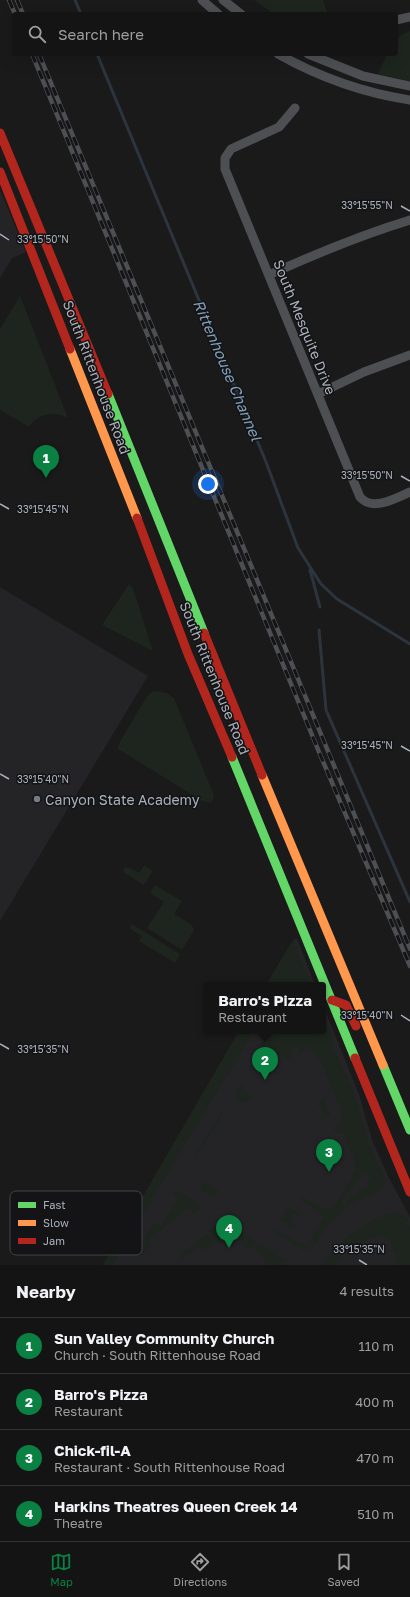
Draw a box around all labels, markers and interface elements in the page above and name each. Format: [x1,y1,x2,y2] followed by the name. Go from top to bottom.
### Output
[12,12,398,56] search box
[26,23,48,45] icon: search
[58,25,144,43] text: Search here
[341,199,393,211] text: 33°15'55"N
[17,233,69,245] text: 33°15'50"N
[270,257,340,397] street label: South Mesquite Drive
[190,297,266,444] water label: Rittenhouse Channel
[60,298,134,456] street label: South Rittenhouse Road
[33,445,59,478] pin: 1
[341,469,393,481] text: 33°15'50"N
[198,474,218,494] your location
[17,503,69,515] text: 33°15'45"N
[177,599,253,757] street label: South Rittenhouse Road
[341,739,393,751] text: 33°15'45"N
[17,773,69,785] text: 33°15'40"N
[45,791,200,808] place label: Canyon State Academy
[32,794,42,804] marker: Canyon State Academy
[204,982,326,1034] popup
[218,991,312,1009] text: Barro's Pizza
[218,1009,287,1025] text: Restaurant
[341,1009,393,1021] text: 33°15'40"N
[17,1043,69,1055] text: 33°15'35"N
[252,1047,278,1080] pin: 2
[316,1139,342,1172] pin: 3
[10,1191,142,1255] legend
[43,1198,66,1211] text: Fast
[216,1215,242,1248] pin: 4
[43,1216,69,1229] text: Slow
[43,1234,65,1247] text: Jam
[333,1243,385,1255] text: 33°15'35"N
[16,1281,76,1302] text: Nearby
[340,1283,394,1299] text: 4 results
[54,1329,274,1347] text: Sun Valley Community Church
[26,1338,32,1354] text: 1
[359,1338,394,1354] text: 110 m
[54,1347,261,1363] text: Church · South Rittenhouse Road
[54,1385,148,1403] text: Barro's Pizza
[25,1394,33,1410] text: 2
[355,1394,394,1410] text: 400 m
[54,1403,123,1419] text: Restaurant
[54,1441,131,1459] text: Chick-fil-A
[25,1450,33,1466] text: 3
[356,1450,394,1466] text: 470 m
[54,1459,285,1475] text: Restaurant · South Rittenhouse Road
[54,1497,298,1515] text: Harkins Theatres Queen Creek 14
[25,1506,33,1522] text: 4
[357,1506,394,1522] text: 510 m
[54,1515,103,1531] text: Theatre
[50,1551,73,1588] tab: Map
[173,1551,227,1588] tab: Directions
[328,1551,360,1588] tab: Saved

